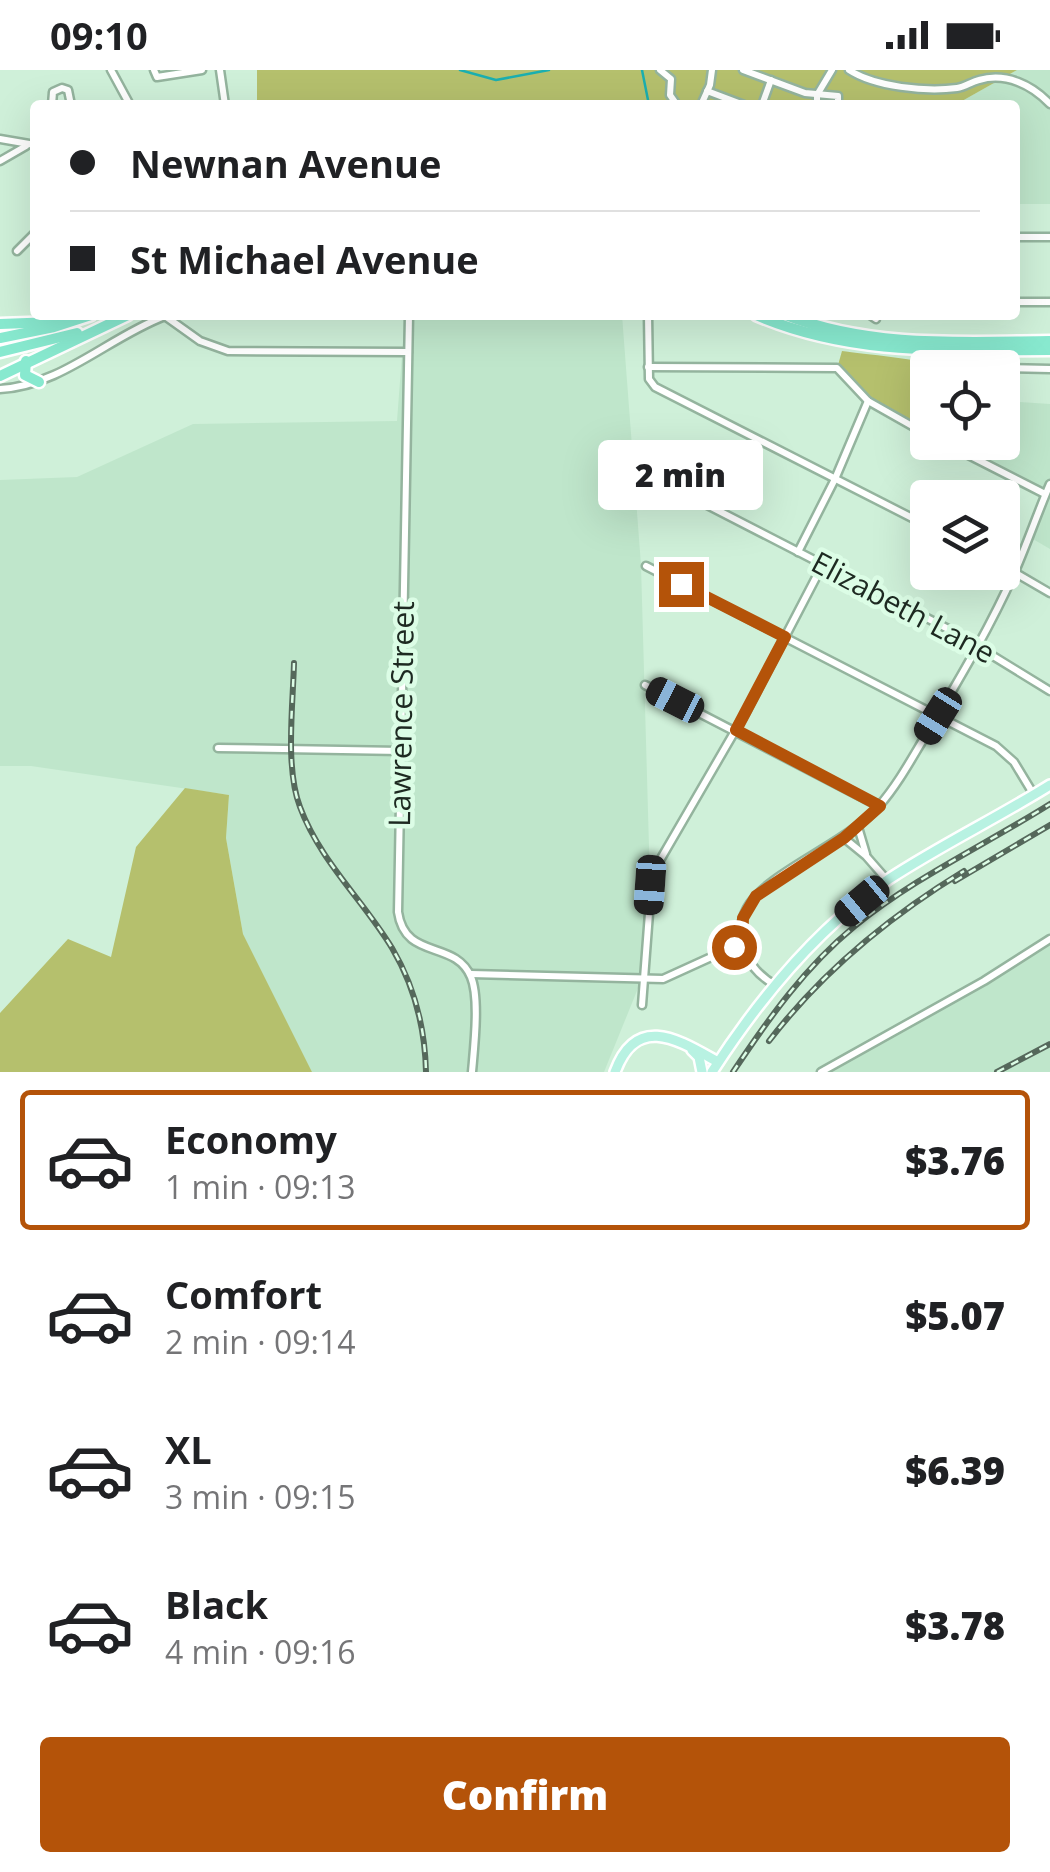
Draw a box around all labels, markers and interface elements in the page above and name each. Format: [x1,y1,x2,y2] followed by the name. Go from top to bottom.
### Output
[50,9,148,61] text: 09:10
[130,137,441,189] text: Newnan Avenue
[130,233,479,285] text: St Michael Avenue
[910,350,1020,590] map controls
[910,350,1020,460] button: locate
[598,439,764,509] callout: 2 min
[635,453,726,496] text: 2 min
[910,480,1020,590] button: layers
[805,541,1003,672] street label: Elizabeth Lane
[659,562,704,607] route end
[378,601,423,827] street label: Lawrence Street
[641,673,709,727] car
[909,683,967,749] car
[633,854,667,916] car
[829,870,895,932] car
[712,925,757,970] route start
[165,1113,337,1165] text: Economy
[45,1115,135,1205] icon: car
[905,1134,1005,1186] text: $3.76
[165,1165,356,1208] text: 1 min · 09:13
[165,1268,322,1320] text: Comfort
[45,1270,135,1360] icon: car
[905,1289,1005,1341] text: $5.07
[165,1320,356,1363] text: 2 min · 09:14
[165,1423,212,1475] text: XL
[45,1425,135,1515] icon: car
[905,1444,1005,1496] text: $6.39
[165,1475,356,1518] text: 3 min · 09:15
[165,1578,268,1630] text: Black
[45,1580,135,1670] icon: car
[905,1599,1005,1651] text: $3.78
[165,1630,356,1673] text: 4 min · 09:16
[40,1737,1010,1852] button: Confirm

